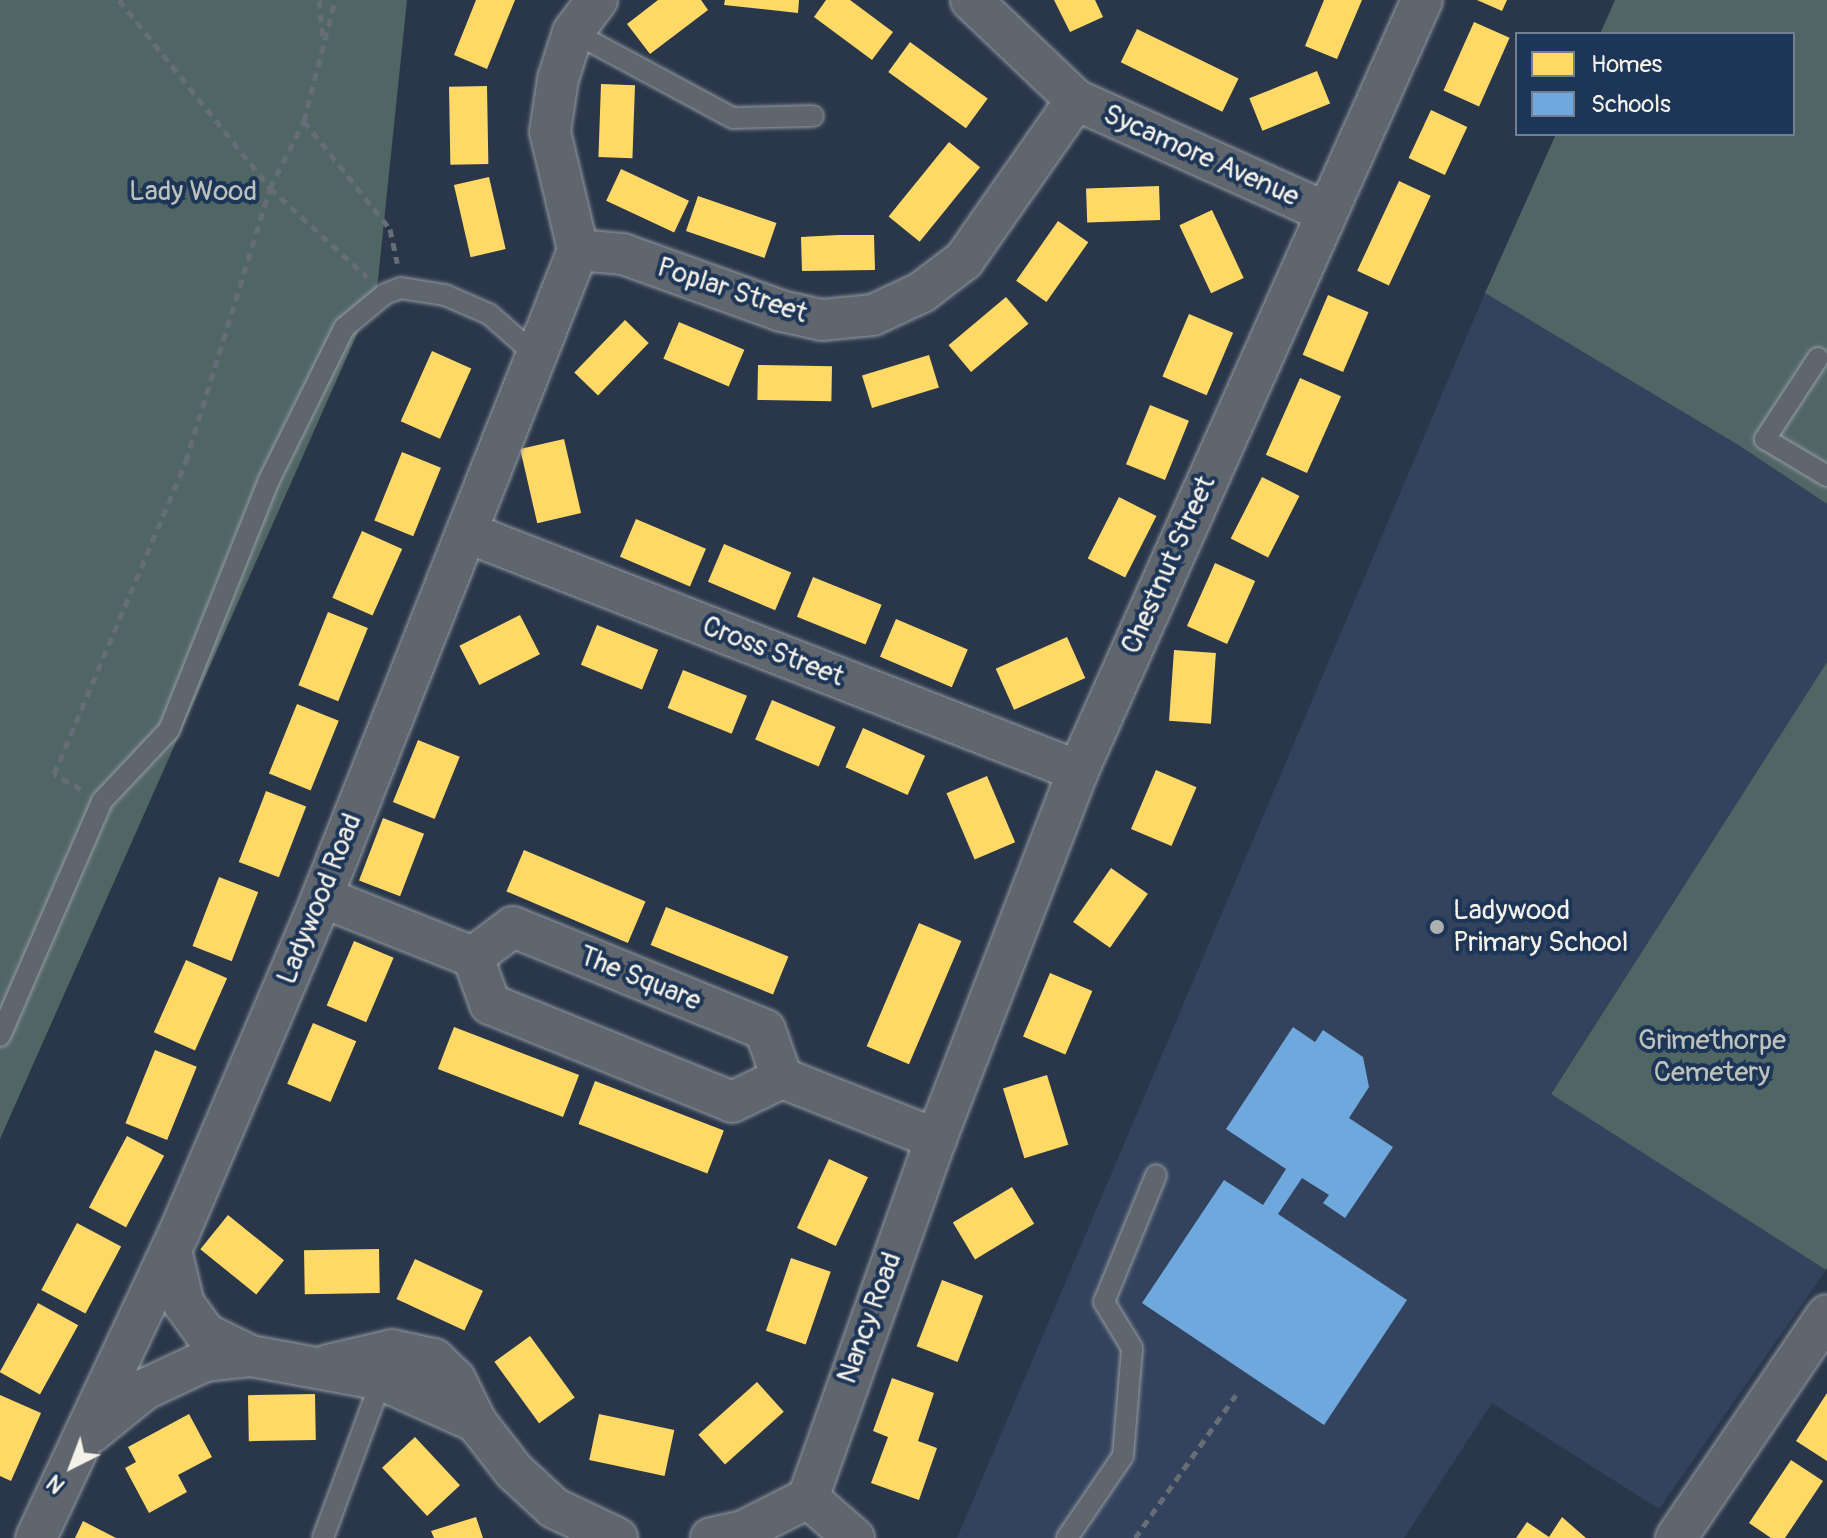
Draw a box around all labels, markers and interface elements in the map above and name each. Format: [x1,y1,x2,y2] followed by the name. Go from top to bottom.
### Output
[1515,32,1795,136] legend
[1591,50,1662,79] text: Homes
[1591,90,1671,119] text: Schools
[1098,98,1304,214] street label: Sycamore Avenue
[129,175,257,209] park label: Lady Wood
[653,251,811,331] street label: Poplar Street
[1115,471,1223,659] street label: Chestnut Street
[698,610,848,694] street label: Cross Street
[270,809,370,989] street label: Ladywood Road
[1453,894,1629,960] place label: Ladywood Primary School
[1428,918,1446,936] marker: Ladywood Primary School
[574,939,706,1019] street label: The Square
[1638,1024,1786,1090] park label: Grimethorpe Cemetery
[831,1248,909,1388] street label: Nancy Road
[32,1426,112,1506] north arrow
[41,1468,71,1499] text: N

